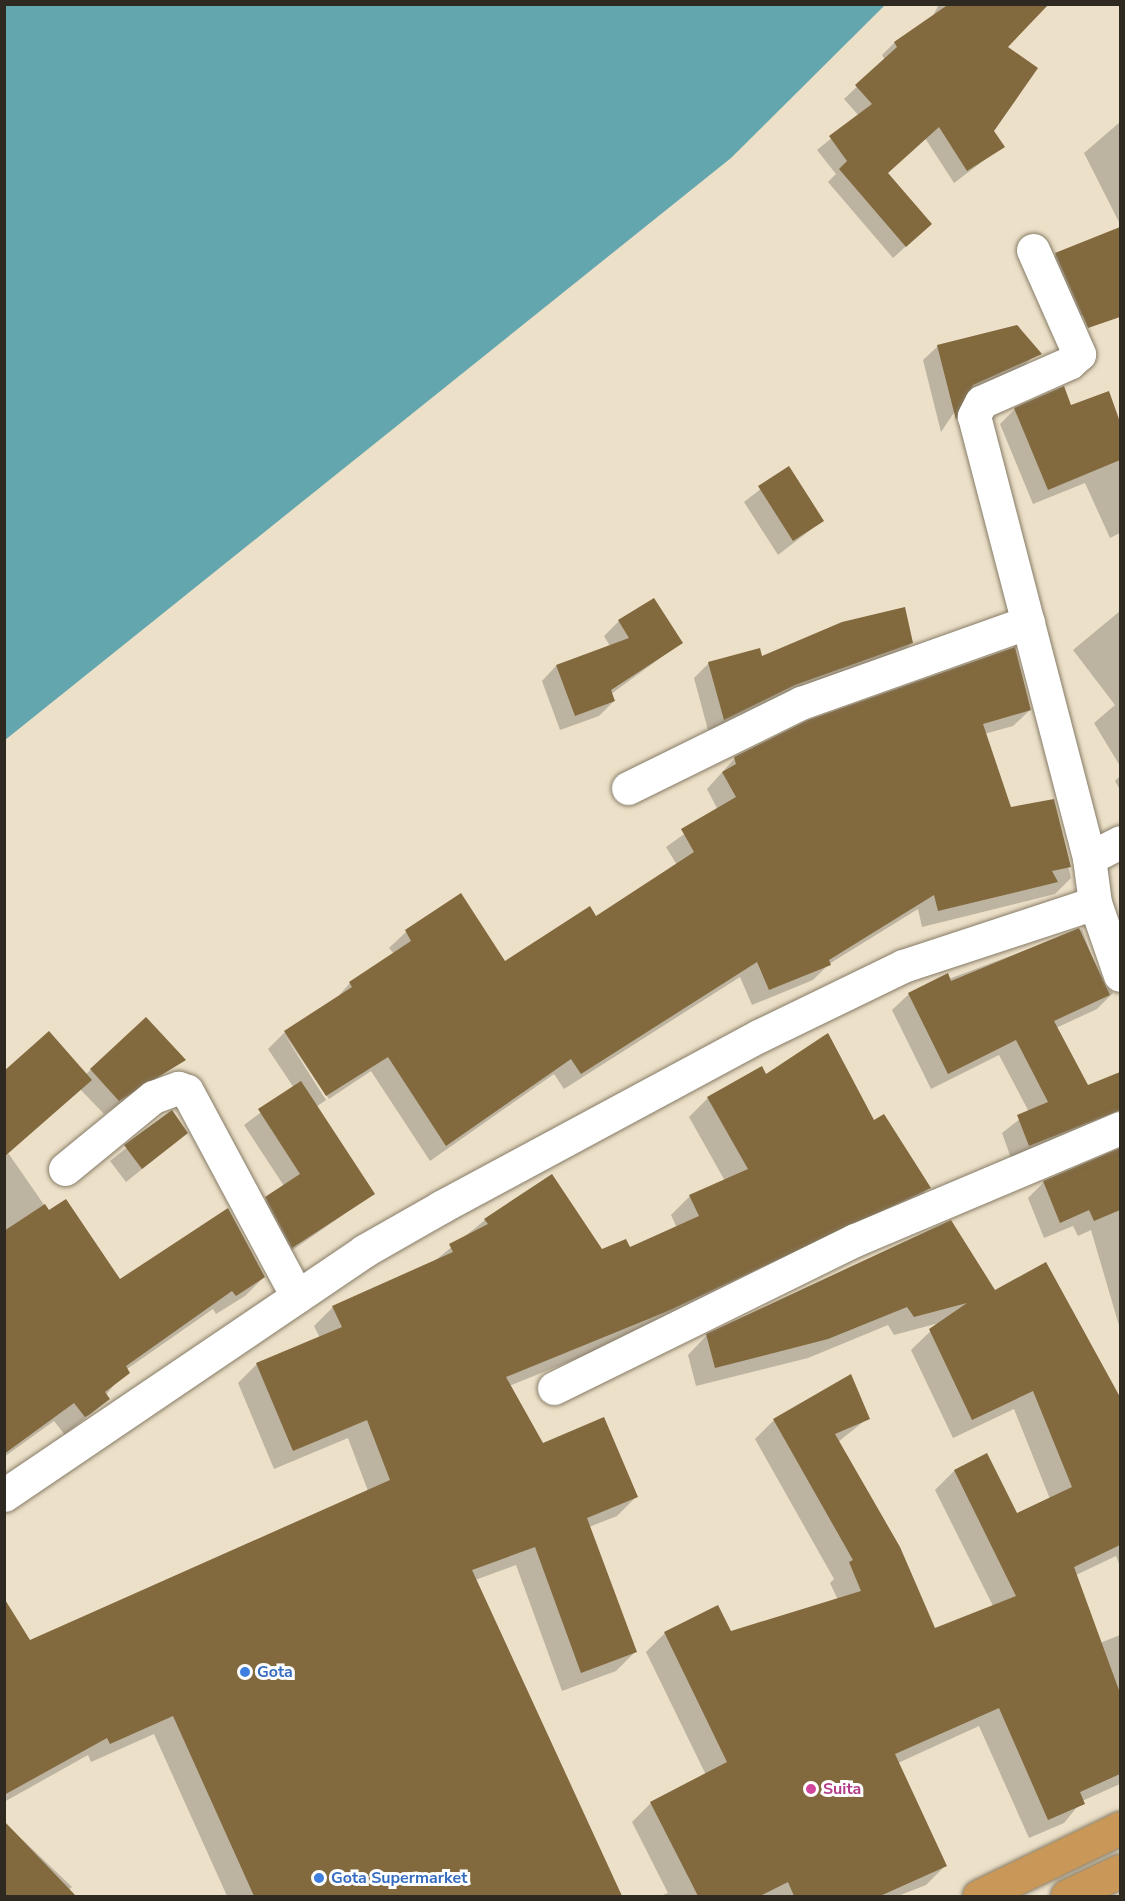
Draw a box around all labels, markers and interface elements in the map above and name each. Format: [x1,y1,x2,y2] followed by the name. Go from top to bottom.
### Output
[257,1662,293,1682] place label: Gota
[238,1665,252,1679] marker: Gota
[823,1779,861,1799] place label: Suita
[804,1782,818,1796] marker: Suita
[331,1868,467,1888] place label: Gota Supermarket
[312,1871,326,1885] marker: Gota Supermarket

